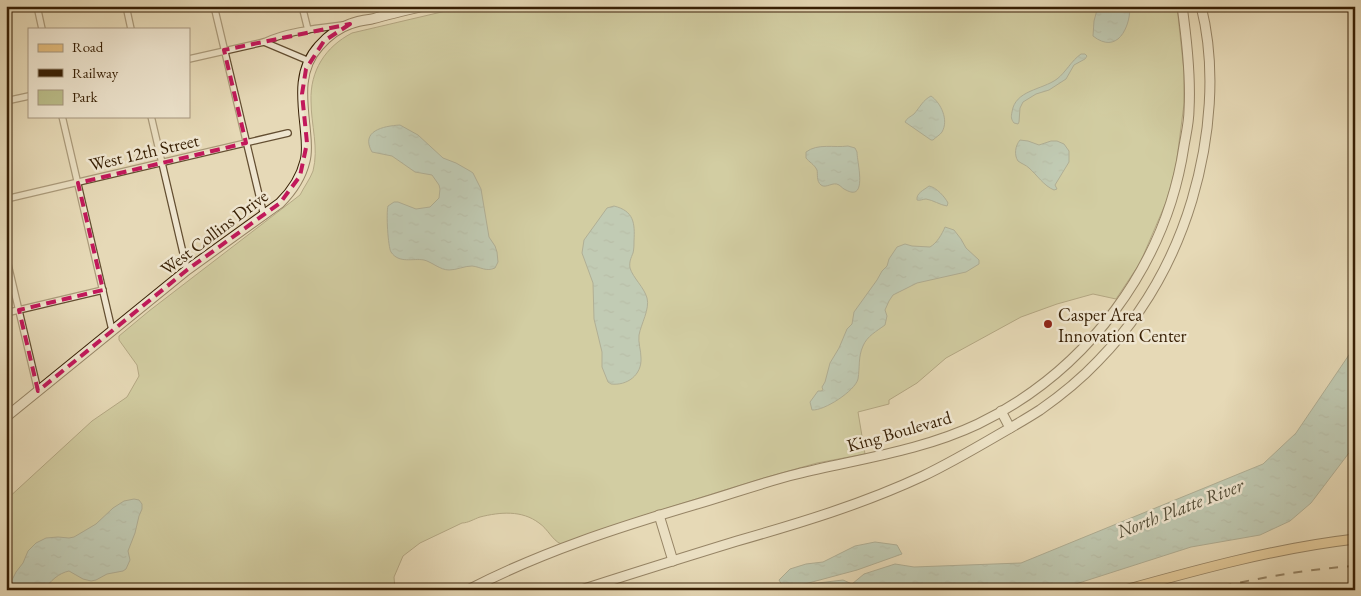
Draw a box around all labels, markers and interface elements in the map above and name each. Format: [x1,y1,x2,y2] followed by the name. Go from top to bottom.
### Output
[28,28,190,118] legend
[72,37,104,56] text: Road
[72,63,119,82] text: Railway
[72,87,99,106] text: Park
[87,128,202,176] street label: West 12th Street
[156,184,272,280] street label: West Collins Drive
[1058,303,1187,347] place label: Casper Area Innovation Center
[1042,318,1054,330] marker: Casper Area Innovation Center
[844,405,955,457] street label: King Boulevard
[1112,472,1248,544] water label: North Platte River

